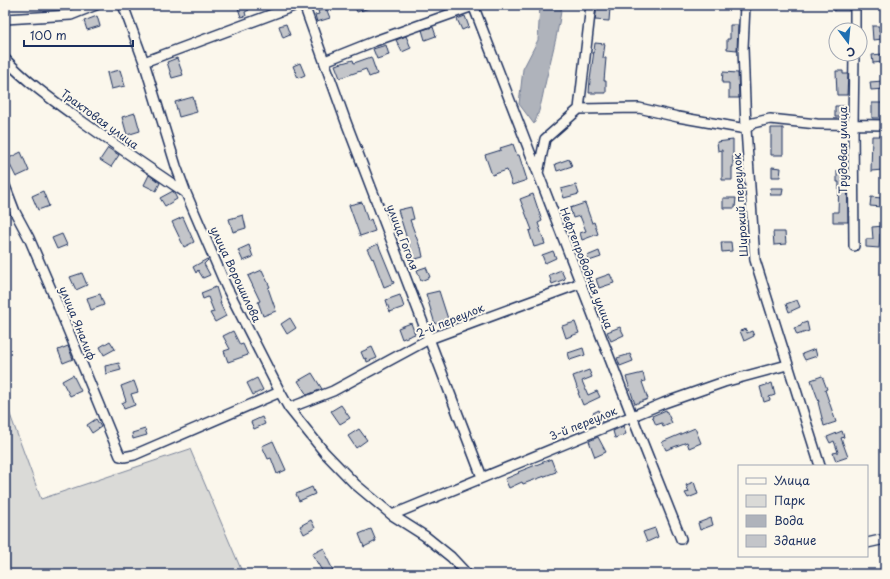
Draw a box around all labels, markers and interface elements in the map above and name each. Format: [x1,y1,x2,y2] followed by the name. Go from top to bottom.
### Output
[24,22,133,48] scale bar
[828,22,868,62] north arrow
[30,26,67,44] text: 100 m
[845,43,857,61] text: С
[57,85,143,153] street label: Трактовая улица
[834,106,851,194] street label: Трудовая улица
[728,152,752,257] street label: Широкий переулок
[383,202,423,272] street label: улица Гоголя
[556,205,618,331] street label: Нефтепроводная улица
[206,223,266,325] street label: улица Ворошилова
[55,283,101,363] street label: улица Яналиф
[413,298,487,341] street label: 2-й переулок
[547,402,620,444] street label: 3-й переулок
[738,465,868,557] legend
[774,471,810,489] text: Улица
[774,491,806,509] text: Парк
[774,511,804,529] text: Вода
[774,531,816,549] text: Здание

